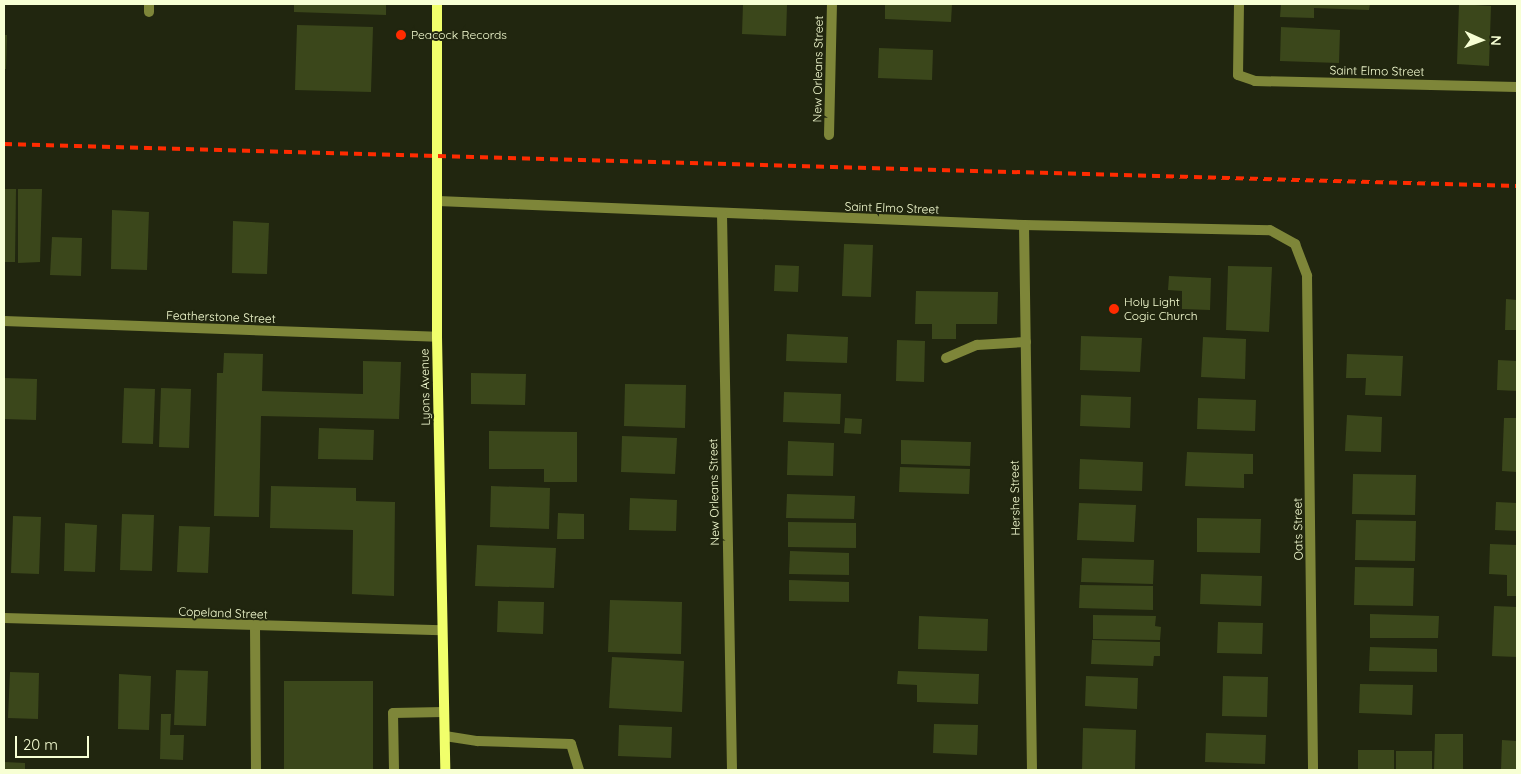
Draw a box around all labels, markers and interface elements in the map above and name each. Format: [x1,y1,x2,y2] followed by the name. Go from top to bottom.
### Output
[810,15,826,123] street label: New Orleans Street
[1456,15,1506,65] north arrow
[411,28,507,42] place label: Peacock Records
[395,29,407,41] marker: Peacock Records
[1487,35,1505,46] text: N
[1330,63,1424,79] street label: Saint Elmo Street
[844,199,940,217] street label: Saint Elmo Street
[1124,295,1197,323] place label: Holy Light Cogic Church
[1108,303,1120,315] marker: Holy Light Cogic Church
[166,308,276,326] street label: Featherstone Street
[417,348,433,426] street label: Lyons Avenue
[706,438,722,546] street label: New Orleans Street
[1007,460,1023,536] street label: Hershe Street
[1290,498,1306,560] street label: Oats Street
[178,604,268,622] street label: Copeland Street
[18,726,91,758] scale bar
[23,735,58,754] text: 20 m

